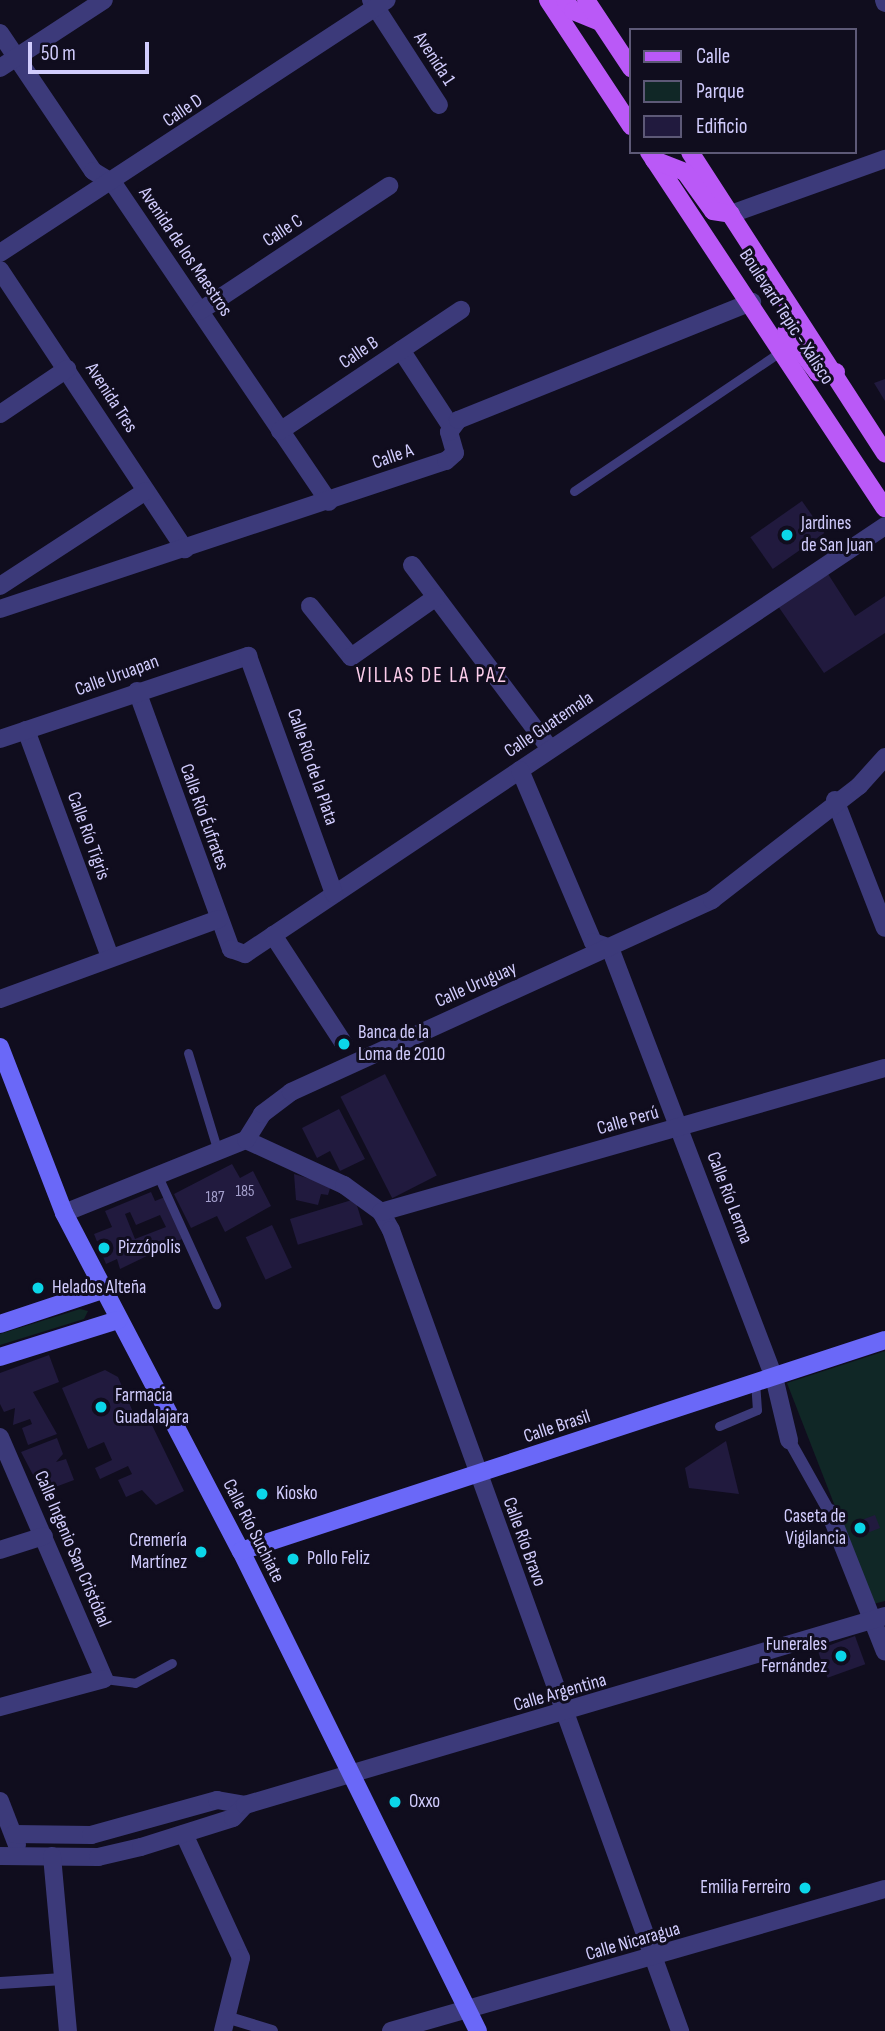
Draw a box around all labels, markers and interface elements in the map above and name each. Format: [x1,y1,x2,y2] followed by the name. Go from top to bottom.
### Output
[32,28,152,72] scale bar
[408,28,460,90] street label: Avenida 1
[630,28,857,154] legend
[41,41,76,66] text: 50 m
[696,44,730,69] text: Calle
[696,79,744,104] text: Parque
[159,89,207,133] street label: Calle D
[696,114,747,139] text: Edificio
[133,183,237,321] street label: Avenida de los Maestros
[259,210,307,252] street label: Calle C
[734,245,838,389] street label: Boulevard Tepic - Xalisco
[335,332,383,374] street label: Calle B
[80,359,142,437] street label: Avenida Tres
[369,439,417,475] street label: Calle A
[801,513,873,557] place label: Jardines de San Juan
[779,527,795,543] marker: Jardines de San Juan
[72,650,162,702] street label: Calle Uruapan
[358,663,506,689] district label: VILLAS DE LA PAZ
[500,687,598,763] street label: Calle Guatemala
[281,706,343,828] street label: Calle Río de la Plata
[174,761,234,873] street label: Calle Río Éufrates
[62,789,114,883] street label: Calle Río Tigris
[432,957,520,1013] street label: Calle Uruguay
[358,1022,445,1066] place label: Banca de la Loma de 2010
[336,1036,352,1052] marker: Banca de la Loma de 2010
[595,1101,661,1141] street label: Calle Perú
[701,1149,757,1247] street label: Calle Río Lerma
[235,1182,255,1202] house number: 185
[206,1188,224,1208] house number: 187
[118,1237,181,1259] place label: Pizzópolis
[96,1240,112,1256] marker: Pizzópolis
[52,1277,146,1299] place label: Helados Alteña
[30,1280,46,1296] marker: Helados Alteña
[115,1385,189,1429] place label: Farmacia Guadalajara
[93,1399,109,1415] marker: Farmacia Guadalajara
[521,1406,593,1448] street label: Calle Brasil
[29,1467,115,1631] street label: Calle Ingenio San Cristóbal
[217,1475,289,1587] street label: Calle Río Suchiate
[276,1483,318,1505] place label: Kiosko
[254,1486,270,1502] marker: Kiosko
[497,1494,551,1590] street label: Calle Río Bravo
[784,1506,846,1550] place label: Caseta de Vigilancia
[852,1520,868,1536] marker: Caseta de Vigilancia
[129,1530,187,1574] place label: Cremería Martínez
[193,1544,209,1560] marker: Cremería Martínez
[307,1548,370,1570] place label: Pollo Feliz
[285,1551,301,1567] marker: Pollo Feliz
[761,1634,827,1678] place label: Funerales Fernández
[833,1648,849,1664] marker: Funerales Fernández
[511,1669,609,1717] street label: Calle Argentina
[409,1791,440,1813] place label: Oxxo
[387,1794,403,1810] marker: Oxxo
[700,1877,791,1899] place label: Emilia Ferreiro
[797,1880,813,1896] marker: Emilia Ferreiro
[583,1918,683,1966] street label: Calle Nicaragua

